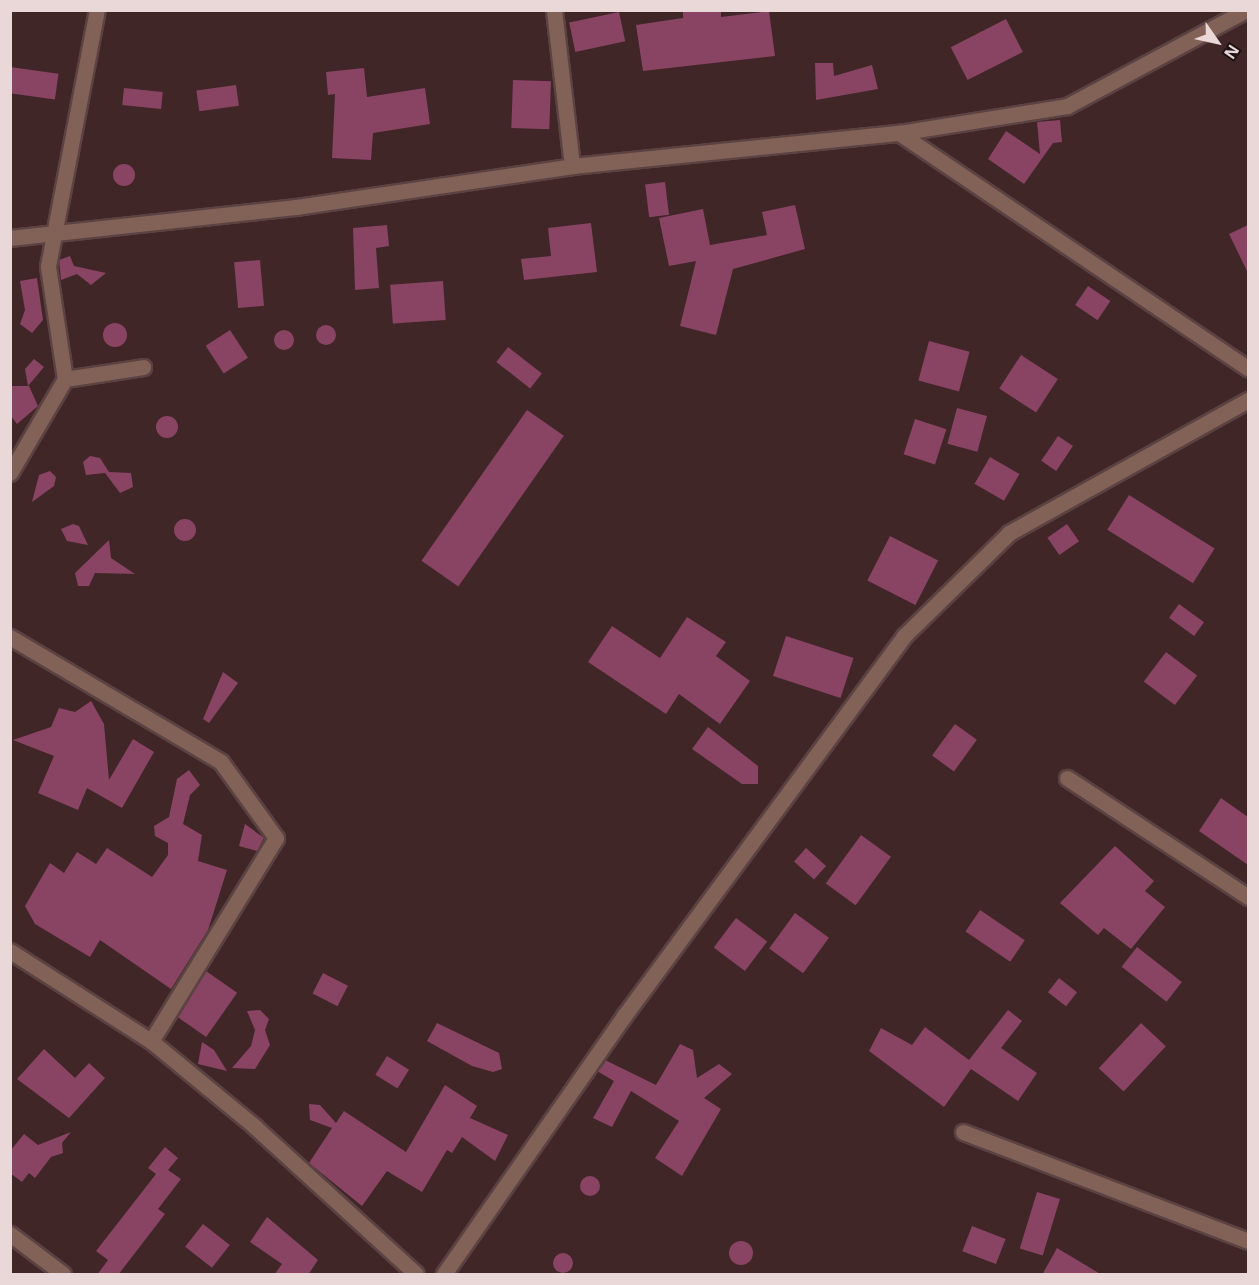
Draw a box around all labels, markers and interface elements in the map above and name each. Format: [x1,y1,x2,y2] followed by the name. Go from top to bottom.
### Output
[1187,12,1247,72] north arrow
[1219,41,1245,64] text: N

